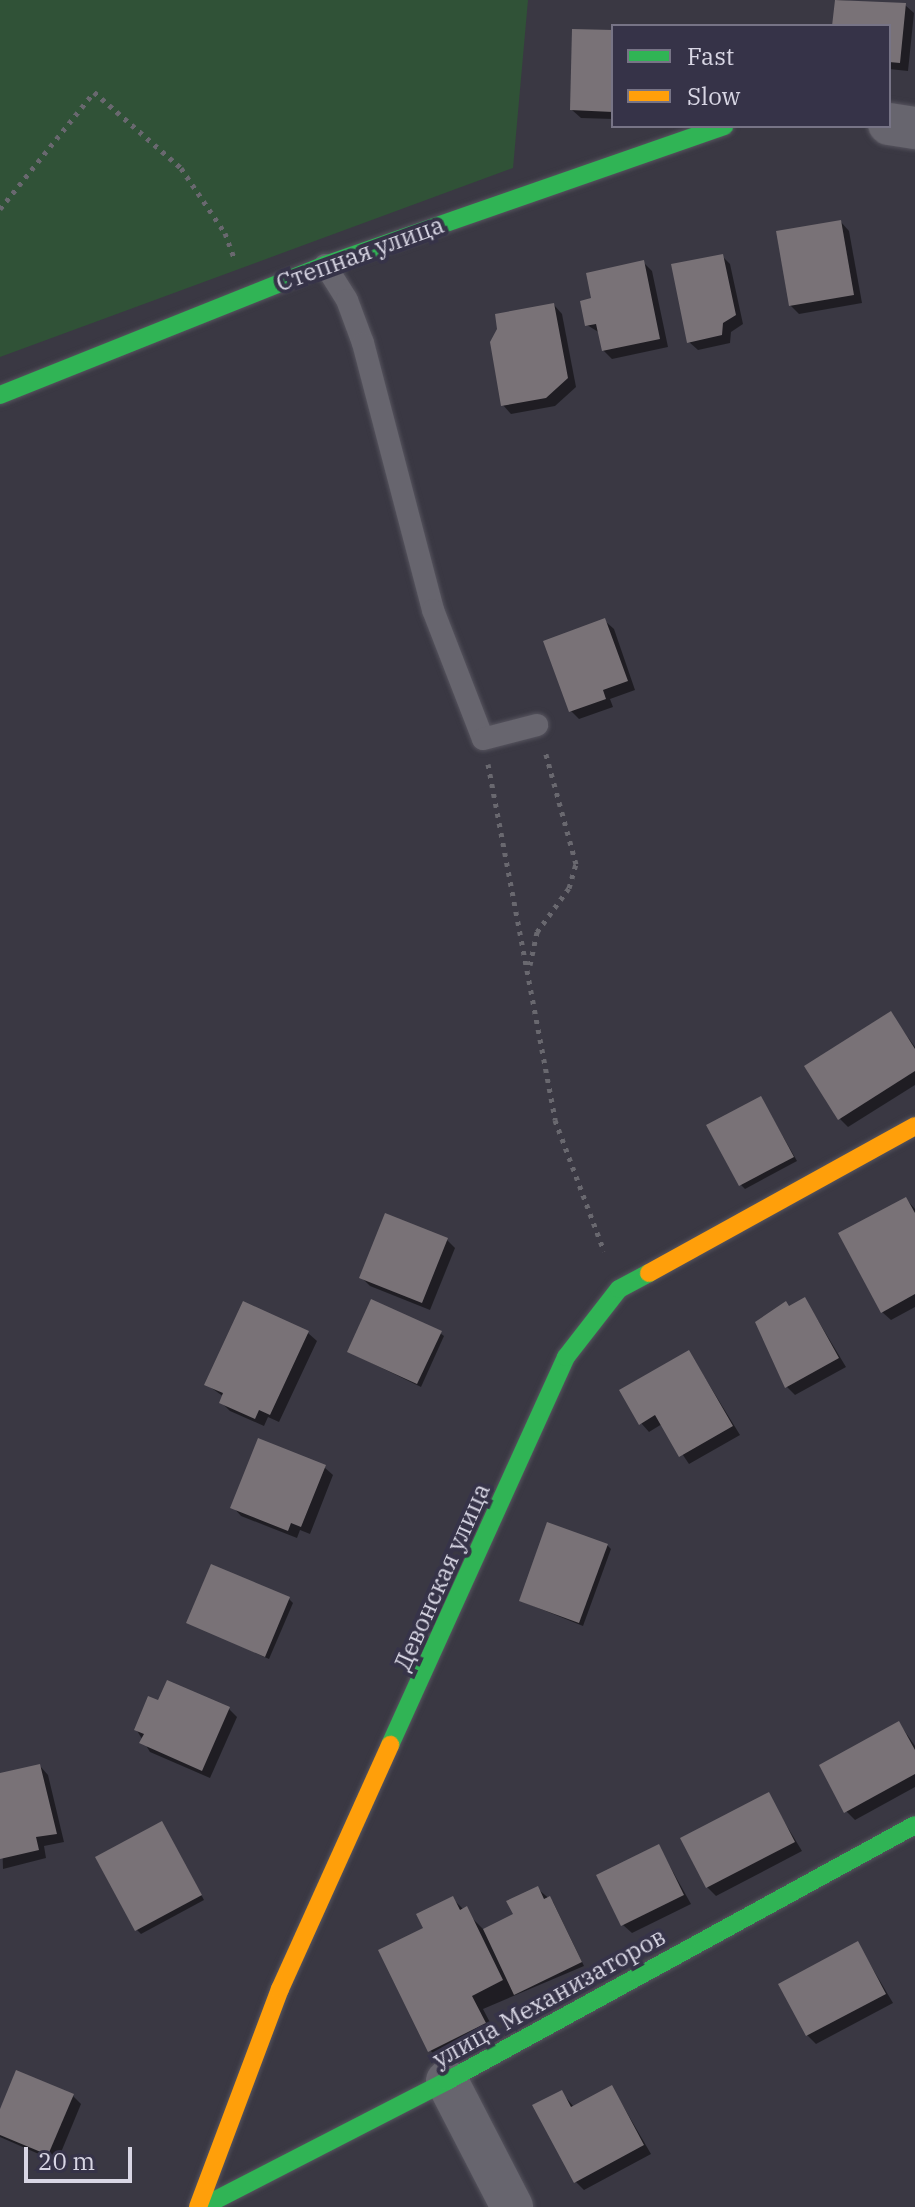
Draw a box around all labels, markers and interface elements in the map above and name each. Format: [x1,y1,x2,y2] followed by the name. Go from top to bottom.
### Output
[611,24,891,128] legend
[687,40,734,72] text: Fast
[687,80,740,112] text: Slow
[272,210,448,298] street label: Степная улица
[388,1479,496,1675] street label: Девонская улица
[428,1922,670,2074] street label: улица Механизаторов
[28,2131,136,2181] scale bar
[38,2145,95,2177] text: 20 m

